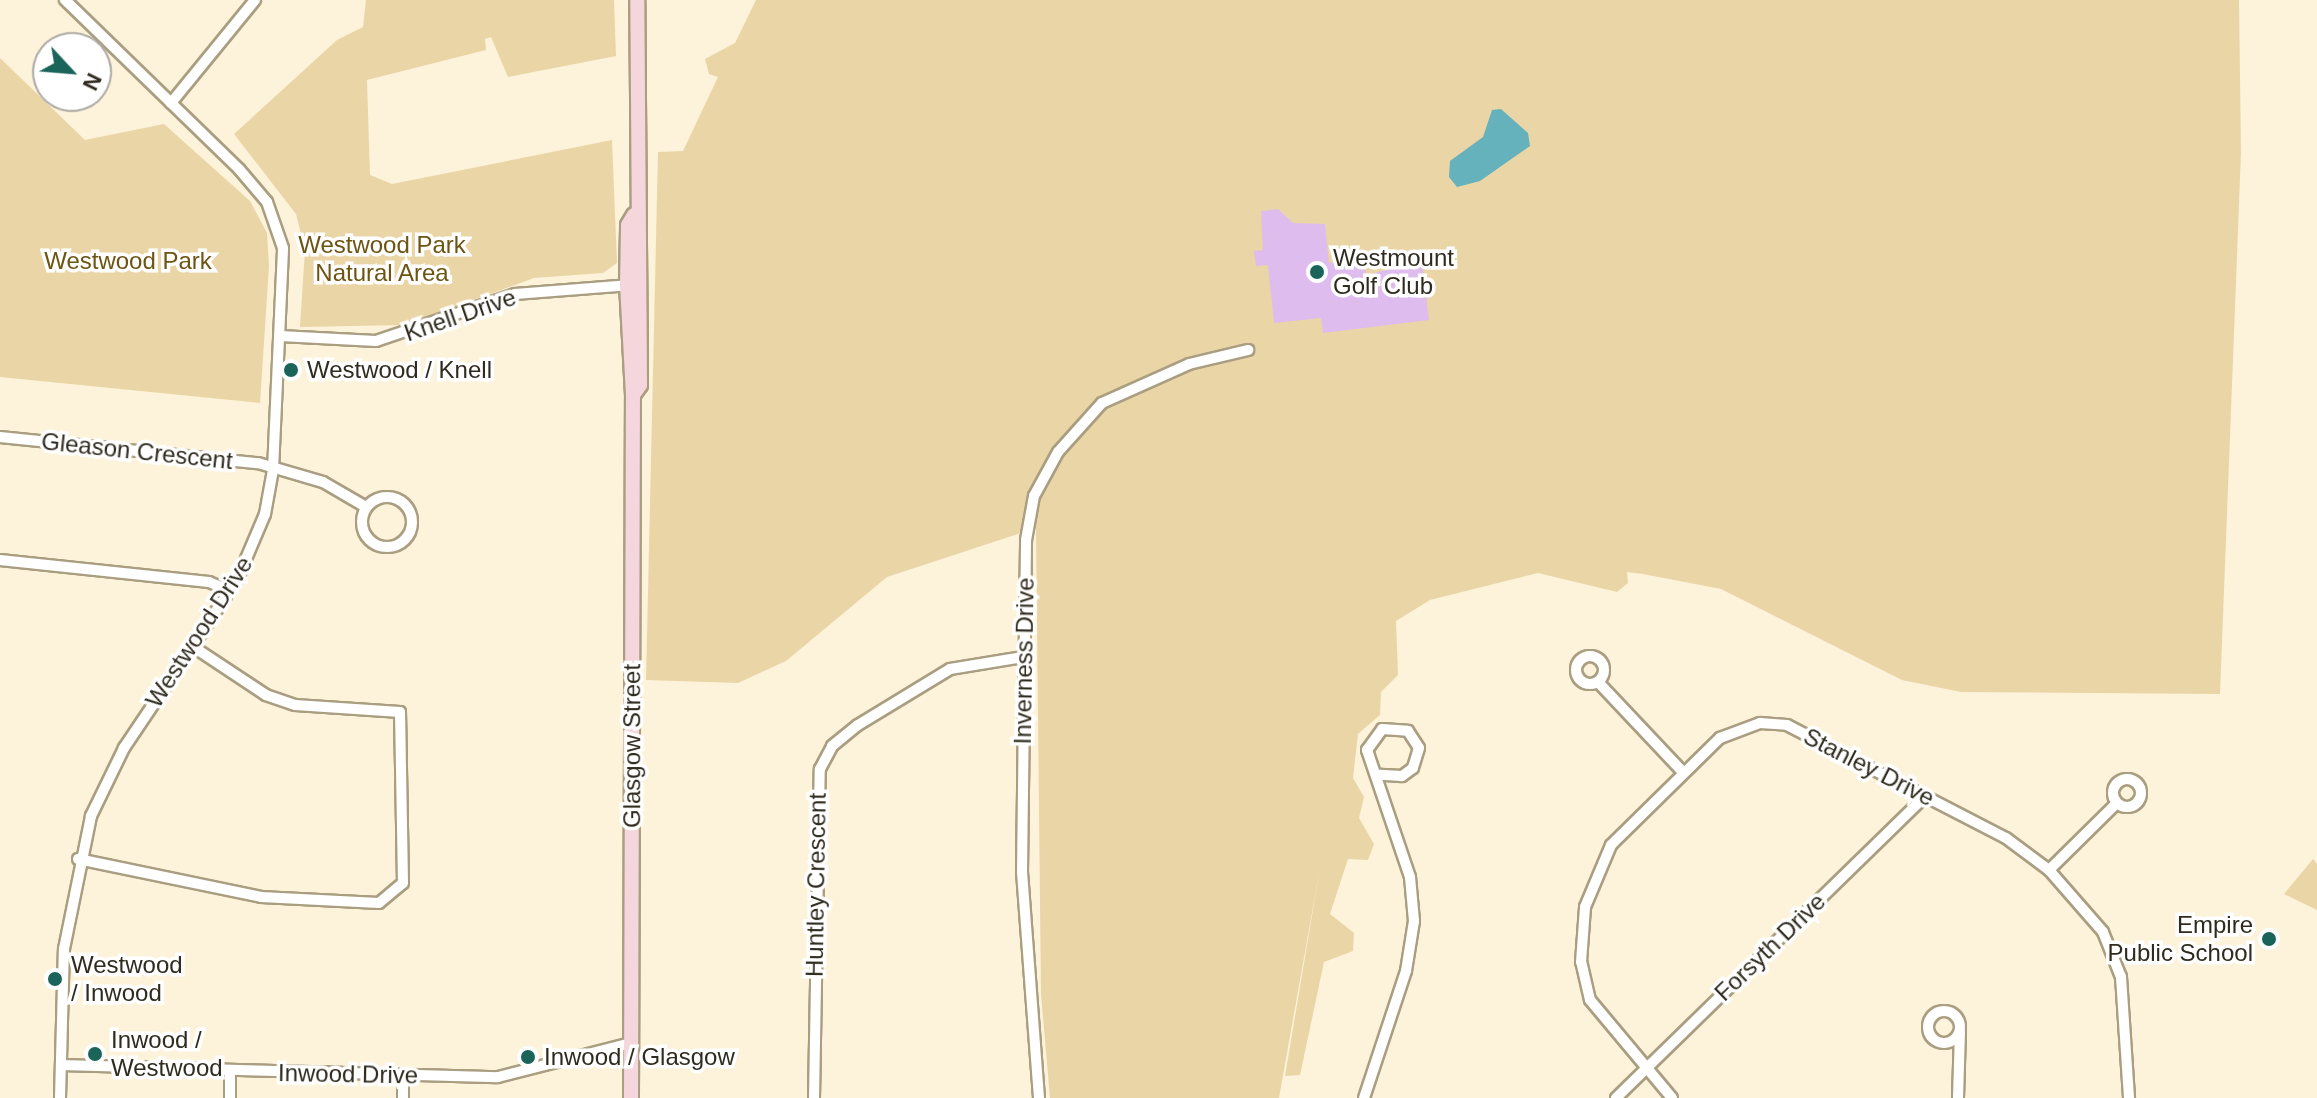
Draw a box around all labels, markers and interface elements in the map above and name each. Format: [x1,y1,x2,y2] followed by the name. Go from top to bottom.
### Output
[32,32,112,112] north arrow
[78,69,107,94] text: N
[298,231,466,287] park label: Westwood Park Natural Area
[1333,244,1454,300] place label: Westmount Golf Club
[44,247,212,275] park label: Westwood Park
[1308,263,1326,281] marker: Westmount Golf Club
[400,282,520,348] street label: Knell Drive
[307,356,492,384] place label: Westwood / Knell
[282,361,300,379] marker: Westwood / Knell
[40,427,234,475] street label: Gleason Crescent
[139,551,259,713] street label: Westwood Drive
[1008,577,1040,745] street label: Inverness Drive
[618,664,646,828] street label: Glasgow Street
[1799,722,1939,812] street label: Stanley Drive
[800,793,832,977] street label: Huntley Crescent
[1709,887,1831,1007] street label: Forsyth Drive
[2108,911,2253,967] place label: Empire Public School
[2260,930,2278,948] marker: Empire Public School
[71,951,183,1007] place label: Westwood / Inwood
[46,970,64,988] marker: Westwood / Inwood
[111,1026,223,1082] place label: Inwood / Westwood
[544,1043,735,1071] place label: Inwood / Glasgow
[86,1045,104,1063] marker: Inwood / Westwood
[519,1048,537,1066] marker: Inwood / Glasgow
[278,1058,418,1090] street label: Inwood Drive

